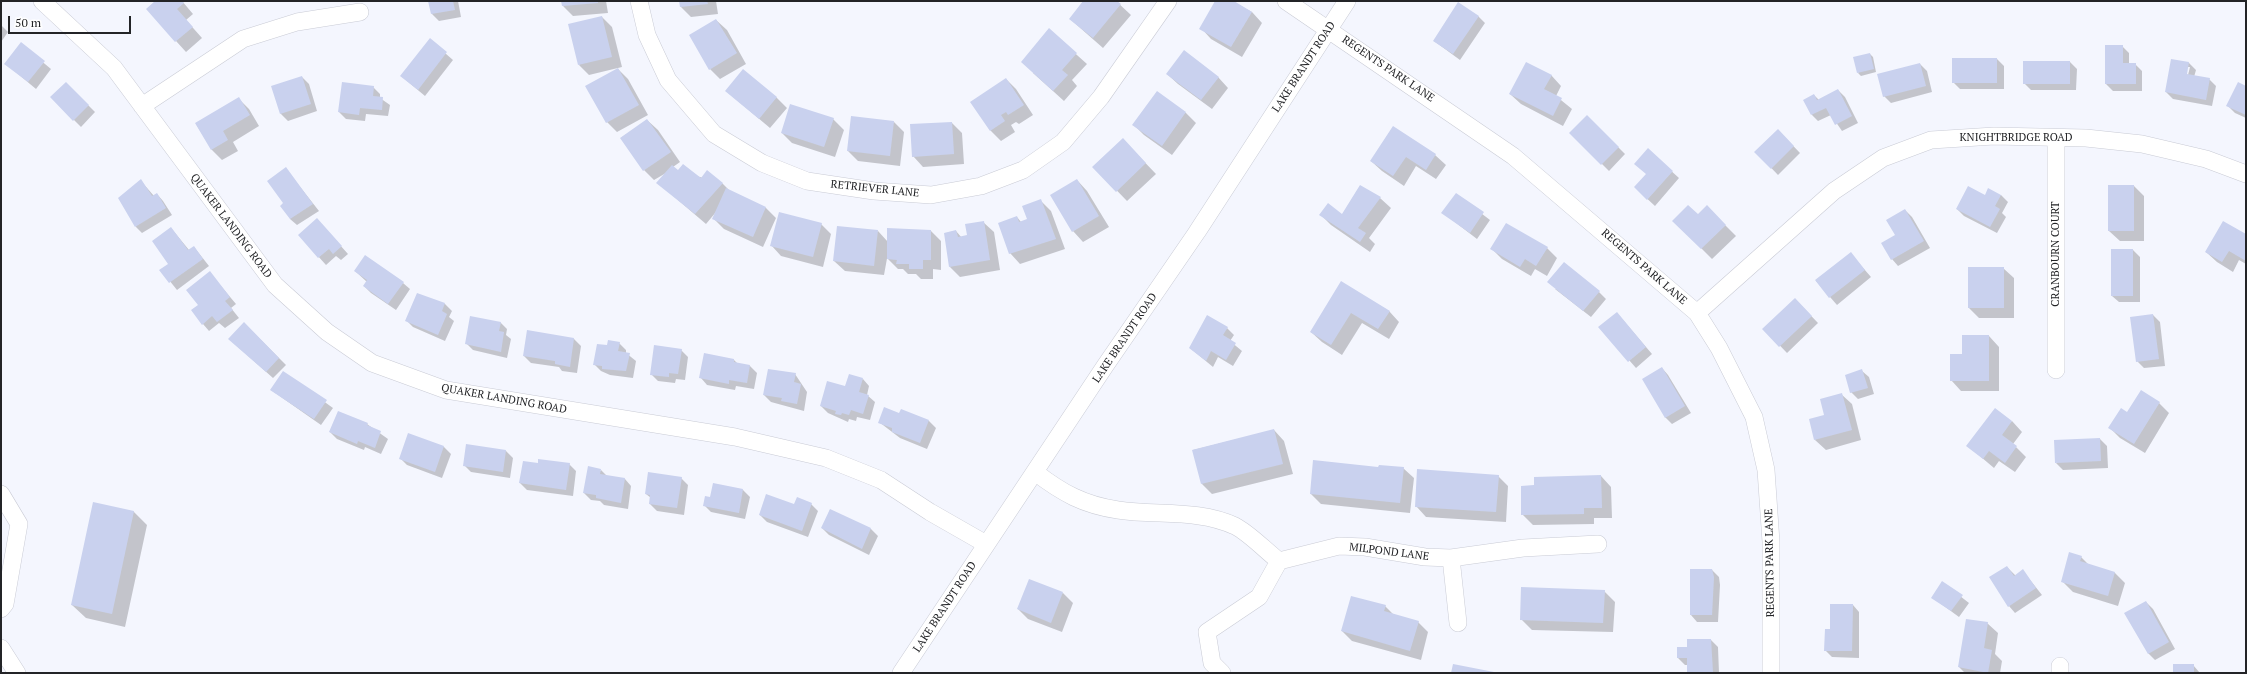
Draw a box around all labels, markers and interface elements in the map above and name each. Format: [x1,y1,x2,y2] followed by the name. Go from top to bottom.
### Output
[10,8,133,34] scale bar
[15,15,41,30] text: 50 m
[1270,19,1338,115] street label: LAKE BRANDT ROAD
[1339,33,1437,105] street label: REGENTS PARK LANE
[1959,131,2073,145] street label: KNIGHTBRIDGE ROAD
[187,171,275,281] street label: QUAKER LANDING ROAD
[830,178,920,200] street label: RETRIEVER LANE
[2049,201,2063,307] street label: CRANBOURN COURT
[1599,226,1689,308] street label: REGENTS PARK LANE
[1090,291,1160,385] street label: LAKE BRANDT ROAD
[440,381,568,417] street label: QUAKER LANDING ROAD
[1762,508,1778,618] street label: REGENTS PARK LANE
[1348,541,1430,563] street label: MILPOND LANE
[911,559,979,655] street label: LAKE BRANDT ROAD

